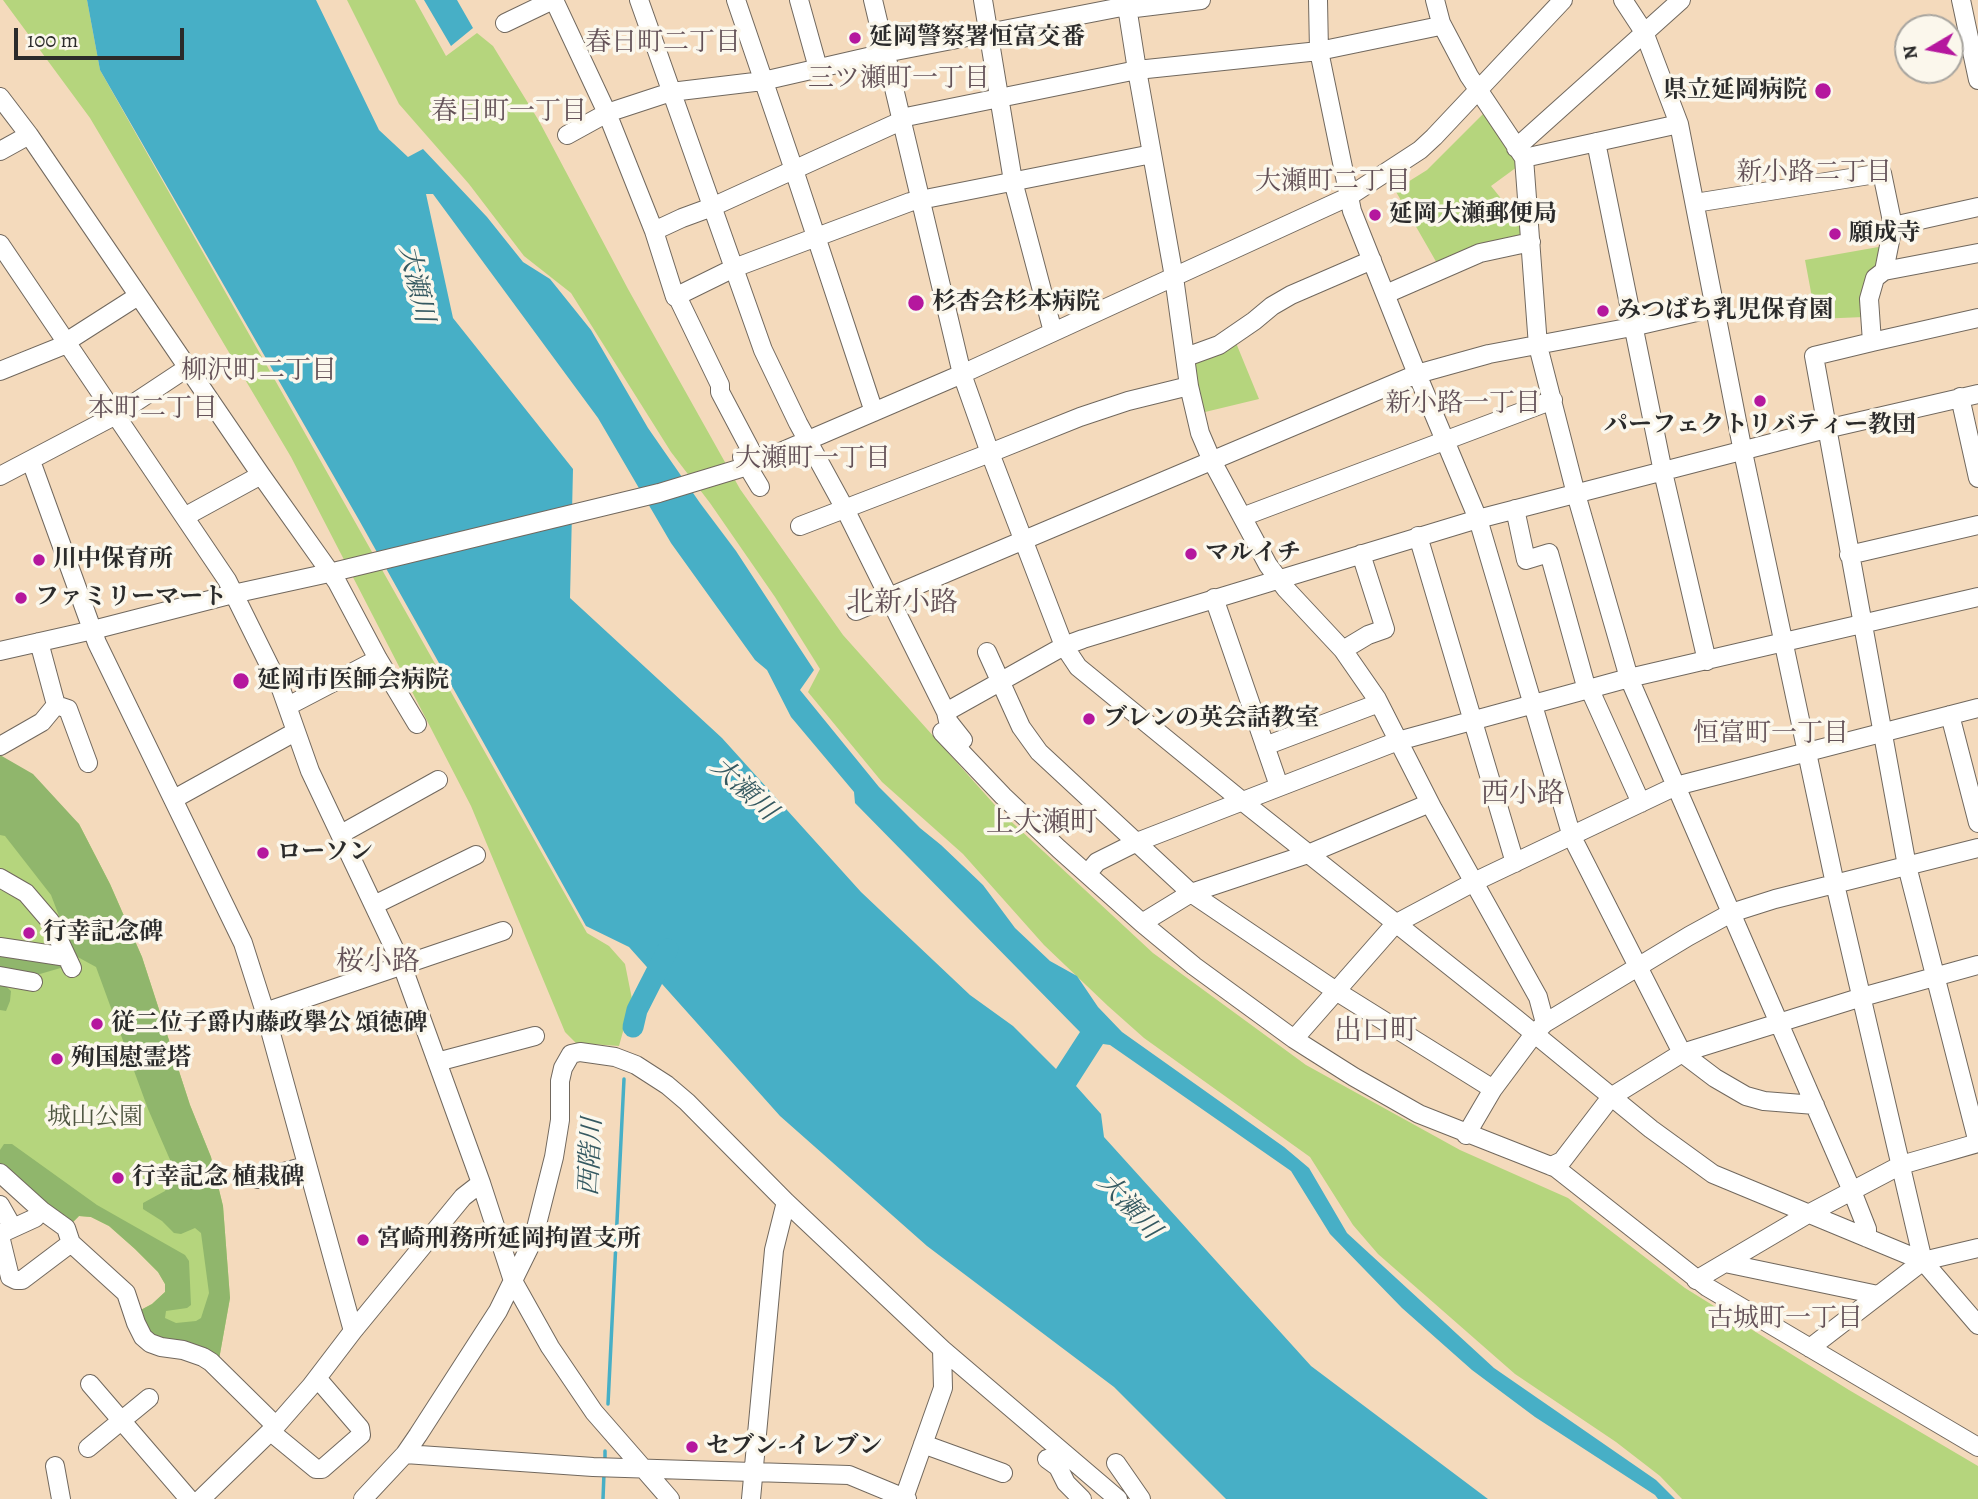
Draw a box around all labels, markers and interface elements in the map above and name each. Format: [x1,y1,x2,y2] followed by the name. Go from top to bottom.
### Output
[18,14,187,58] scale bar
[1894,14,1964,84] north arrow
[869,24,1085,52] place label: 延岡警察署恒富交番
[27,26,78,54] text: 100 m
[585,28,741,60] district label: 春日町二丁目
[847,30,863,46] marker: 延岡警察署恒富交番
[1896,43,1924,61] text: N
[808,64,990,96] district label: 三ツ瀬町一丁目
[1663,77,1807,105] place label: 県立延岡病院
[1813,81,1833,101] marker: 県立延岡病院
[431,97,587,129] district label: 春日町一丁目
[1736,158,1892,190] district label: 新小路二丁目
[1255,167,1411,199] district label: 大瀬町二丁目
[1389,201,1557,229] place label: 延岡大瀬郵便局
[1367,207,1383,223] marker: 延岡大瀬郵便局
[1849,220,1921,248] place label: 願成寺
[1827,226,1843,242] marker: 願成寺
[391,242,439,326] water label: 大瀬川
[932,289,1100,317] place label: 杉杏会杉本病院
[906,293,926,313] marker: 杉杏会杉本病院
[1617,297,1833,325] place label: みつばち乳児保育園
[1595,303,1611,319] marker: みつばち乳児保育園
[181,356,337,388] district label: 柳沢町二丁目
[1385,389,1541,421] district label: 新小路一丁目
[1752,393,1768,409] marker: パーフェクトリバティー教団
[88,394,218,426] district label: 本町二丁目
[1604,412,1916,440] place label: パーフェクトリバティー教団
[735,444,891,476] district label: 大瀬町一丁目
[1205,540,1301,568] place label: マルイチ
[53,546,173,574] place label: 川中保育所
[1183,546,1199,562] marker: マルイチ
[31,552,47,568] marker: 川中保育所
[35,584,227,612] place label: ファミリーマート
[846,587,958,621] district label: 北新小路
[13,590,29,606] marker: ファミリーマート
[257,667,449,695] place label: 延岡市医師会病院
[231,671,251,691] marker: 延岡市医師会病院
[1103,705,1319,733] place label: ブレンの英会話教室
[1081,711,1097,727] marker: ブレンの英会話教室
[1693,719,1849,751] district label: 恒富町一丁目
[704,752,782,828] water label: 大瀬川
[1481,778,1565,812] district label: 西小路
[986,807,1098,841] district label: 上大瀬町
[277,839,373,867] place label: ローソン
[255,845,271,861] marker: ローソン
[43,919,163,947] place label: 行幸記念碑
[21,925,37,941] marker: 行幸記念碑
[336,946,420,980] district label: 桜小路
[111,1010,427,1038] place label: 従二位子爵内藤政擧公 頌徳碑
[1334,1015,1418,1049] district label: 出口町
[89,1016,105,1032] marker: 従二位子爵内藤政擧公 頌徳碑
[71,1045,191,1073] place label: 殉国慰霊塔
[49,1051,65,1067] marker: 殉国慰霊塔
[47,1104,143,1132] park label: 城山公園
[574,1117,610,1197] water label: 西階川
[132,1164,304,1192] place label: 行幸記念 植栽碑
[1090,1168,1166,1246] water label: 大瀬川
[110,1170,126,1186] marker: 行幸記念 植栽碑
[377,1226,641,1254] place label: 宮崎刑務所延岡拘置支所
[355,1232,371,1248] marker: 宮崎刑務所延岡拘置支所
[1707,1304,1863,1336] district label: 古城町一丁目
[706,1433,883,1461] place label: セブン-イレブン
[684,1439,700,1455] marker: セブン-イレブン

